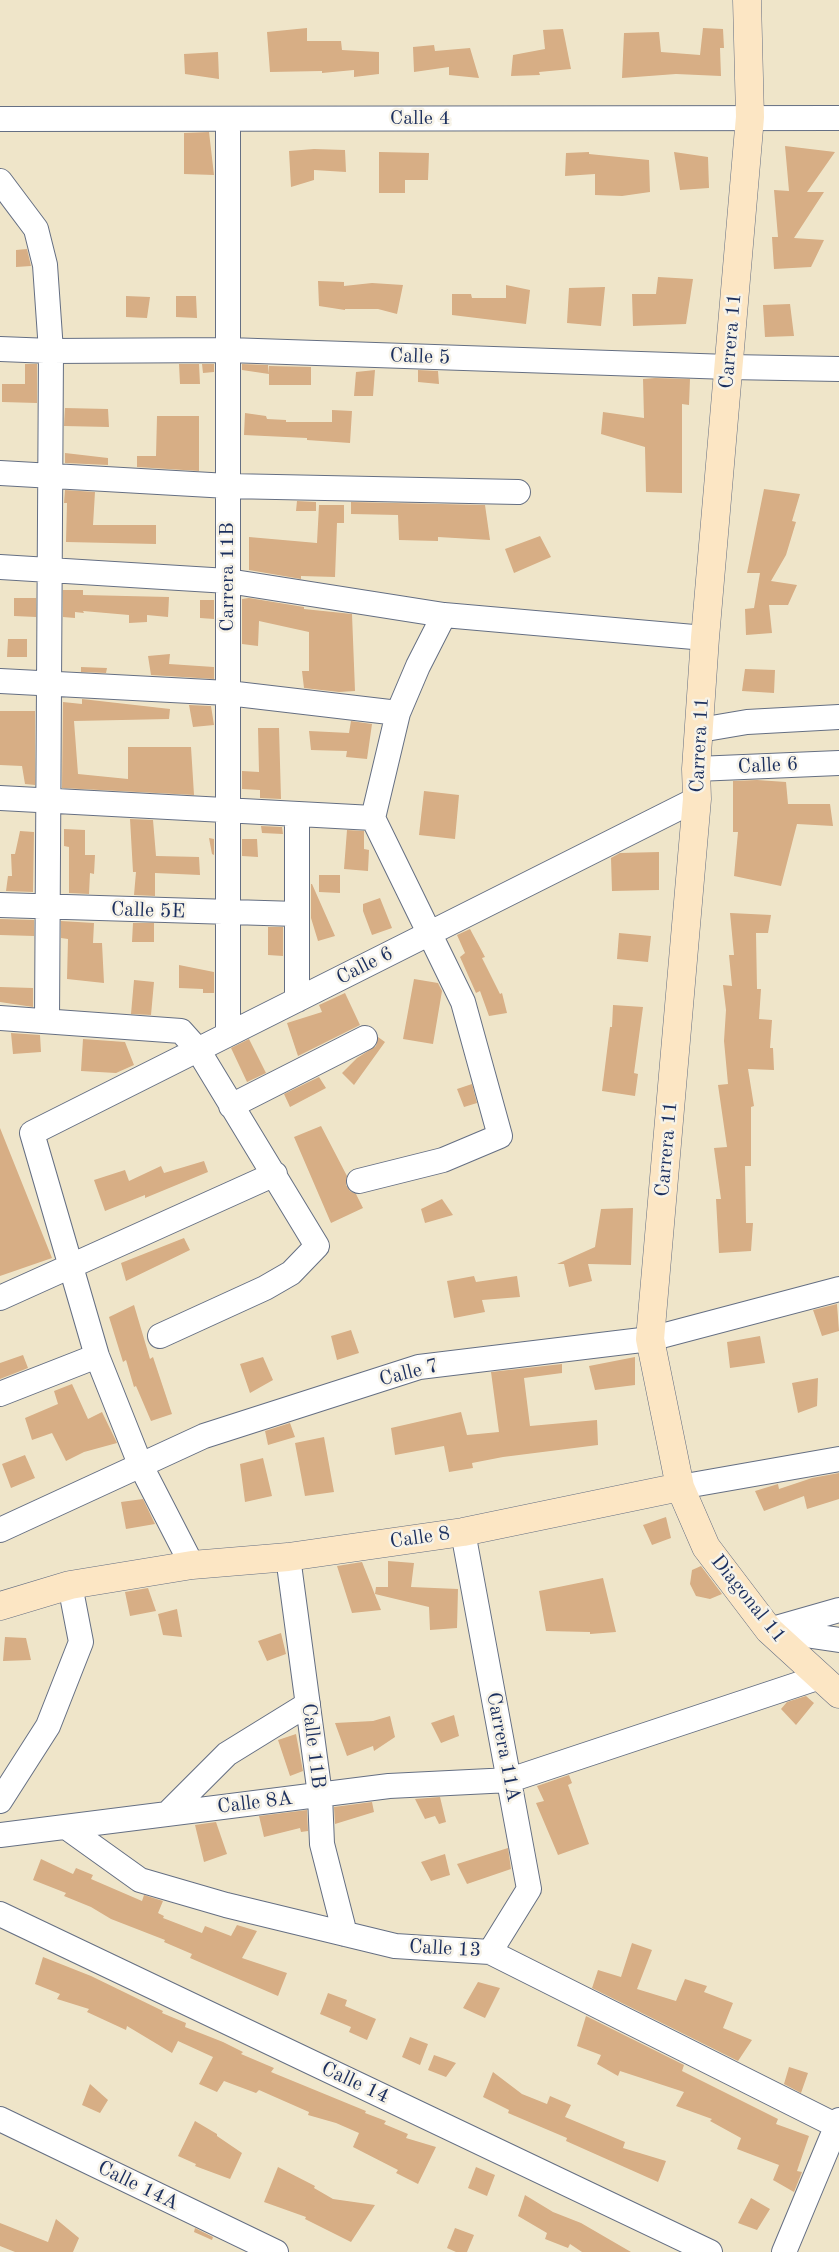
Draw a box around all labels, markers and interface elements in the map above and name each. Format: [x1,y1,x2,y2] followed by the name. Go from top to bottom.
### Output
[390,107,450,131] street label: Calle 4
[715,292,747,390] street label: Carrera 11
[389,344,451,370] street label: Calle 5
[216,522,240,632] street label: Carrera 11B
[686,697,714,793] street label: Carrera 11
[737,752,799,780] street label: Calle 6
[110,898,186,924] street label: Calle 5E
[333,942,397,990] street label: Calle 6
[651,1100,683,1198] street label: Carrera 11
[377,1354,441,1392] street label: Calle 7
[388,1522,452,1554] street label: Calle 8
[705,1550,791,1648] street label: Diagonal 11
[481,1690,525,1804] street label: Carrera 11A
[296,1702,330,1790] street label: Calle 11B
[216,1786,294,1820] street label: Calle 8A
[408,1935,482,1963] street label: Calle 13
[317,2057,393,2109] street label: Calle 14
[93,2156,183,2216] street label: Calle 14A

